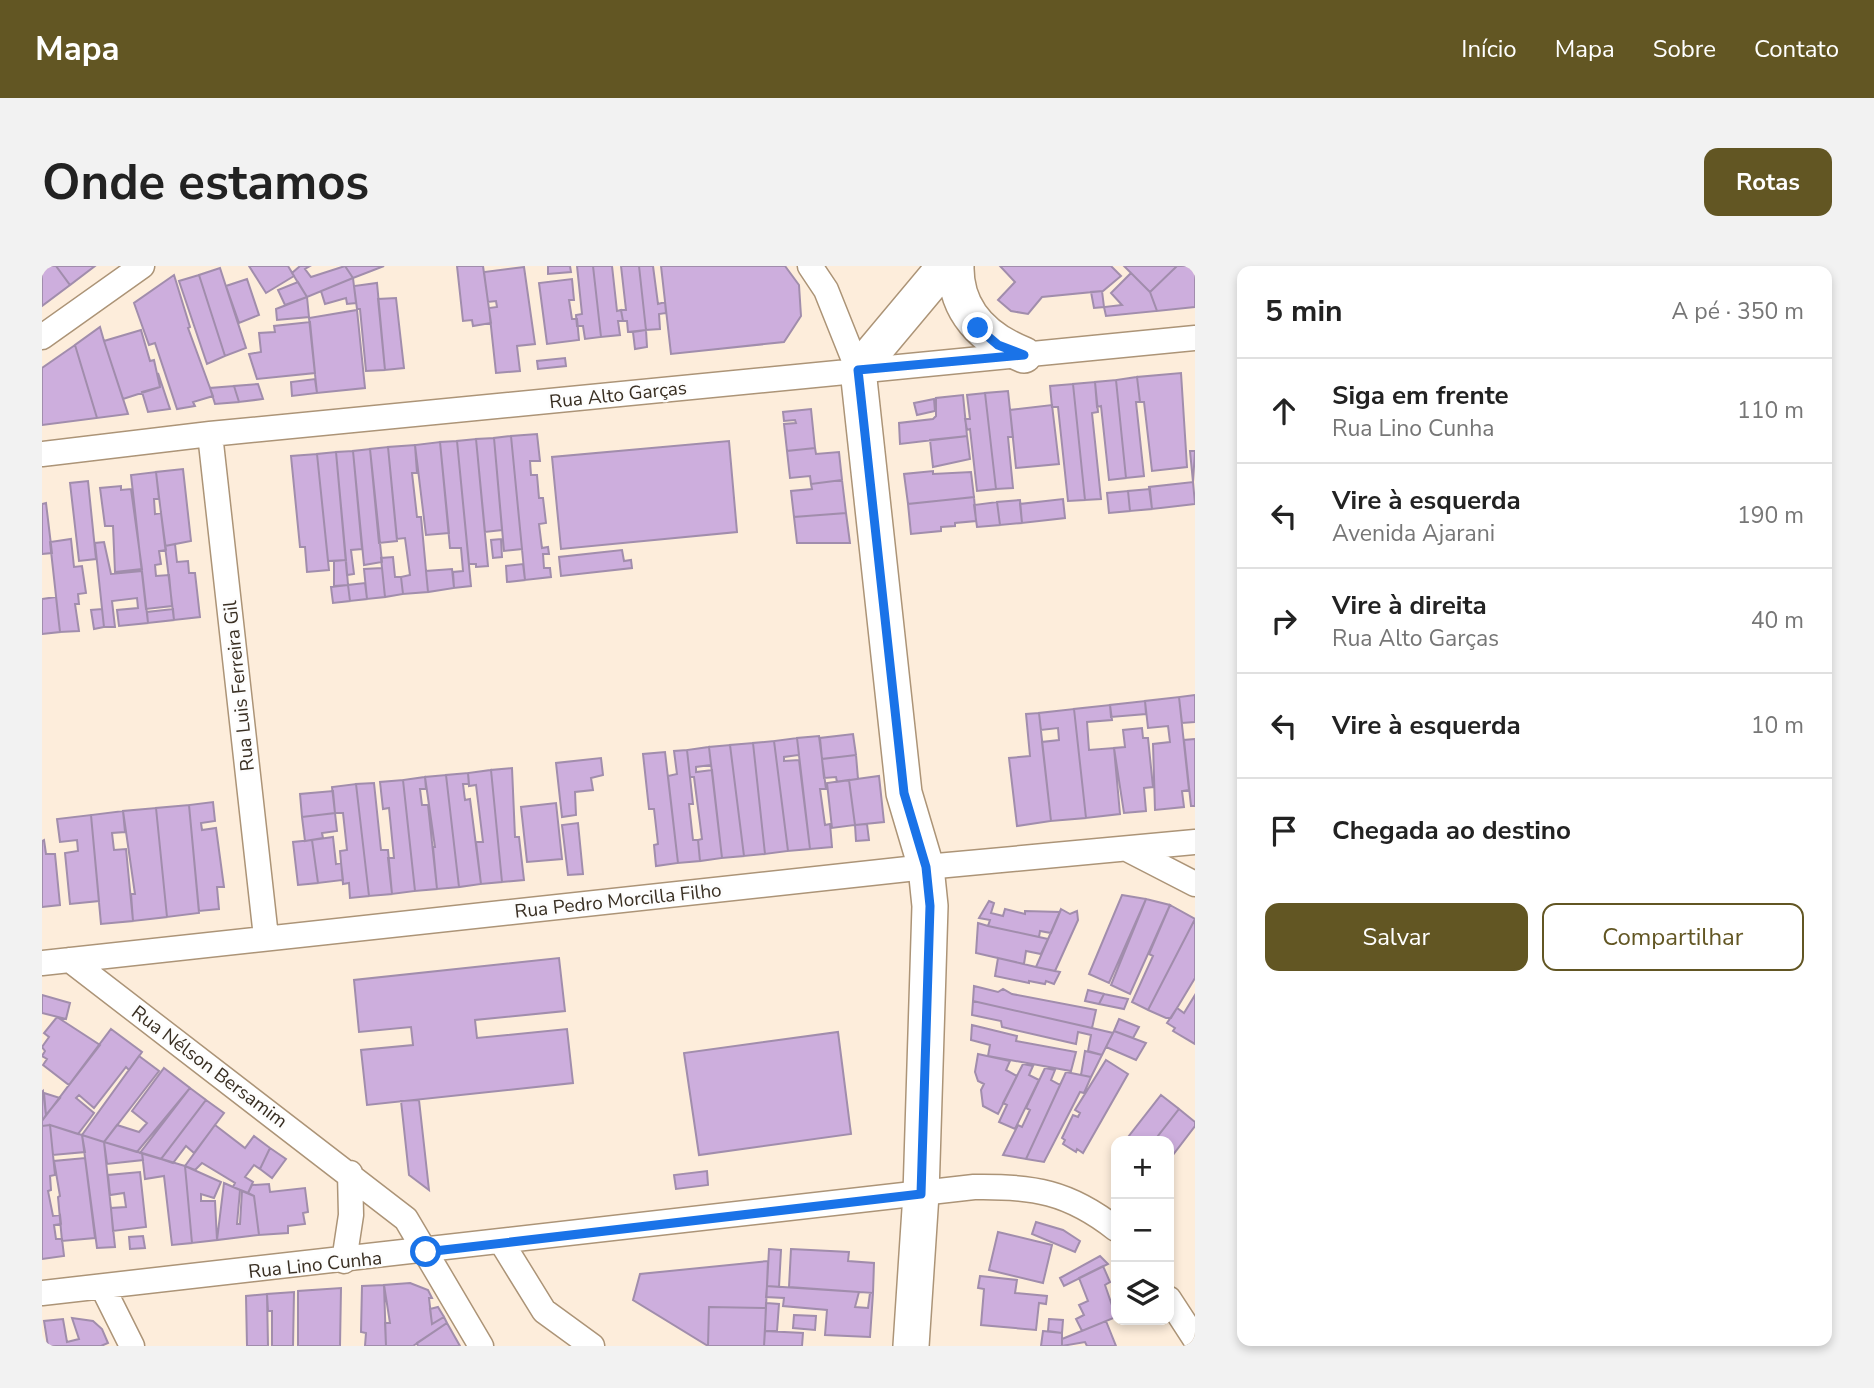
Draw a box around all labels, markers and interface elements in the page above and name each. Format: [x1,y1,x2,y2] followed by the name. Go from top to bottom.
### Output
[35,27,120,72] text: Mapa
[1461,33,1517,65] text: Início
[1555,33,1615,65] text: Mapa
[1653,33,1716,65] text: Sobre
[1754,33,1839,65] text: Contato
[1704,148,1832,216] button: Rotas
[42,149,369,216] text: Onde estamos
[1265,291,1343,332] text: 5 min
[1672,296,1804,327] text: A pé · 350 m
[962,312,993,343] route end
[548,375,688,415] street label: Rua Alto Garças
[1332,378,1509,413] text: Siga em frente
[1265,392,1303,430] icon: ahead
[1737,395,1804,426] text: 110 m
[1332,413,1494,444] text: Rua Lino Cunha
[1332,483,1521,518] text: Vire à esquerda
[1265,497,1303,535] icon: left
[1737,500,1804,531] text: 190 m
[1332,518,1495,549] text: Avenida Ajarani
[1332,588,1487,623] text: Vire à direita
[217,599,261,772] street label: Rua Luis Ferreira Gil
[1265,602,1303,640] icon: right
[1751,605,1804,636] text: 40 m
[1332,623,1499,654] text: Rua Alto Garças
[1265,707,1303,745] icon: left
[1332,708,1521,743] text: Vire à esquerda
[1751,710,1804,741] text: 10 m
[1265,812,1303,850] icon: arrive
[1332,813,1571,848] text: Chegada ao destino
[513,877,723,925] street label: Rua Pedro Morcilla Filho
[1265,903,1528,971] button: Salvar
[1542,903,1804,971] button: Compartilhar
[126,999,293,1134] street label: Rua Nélson Bersamim
[1111,1136,1174,1325] map controls
[1111,1136,1174,1199] button: +
[1111,1199,1174,1262] button: −
[410,1236,441,1267] route start
[247,1245,383,1285] street label: Rua Lino Cunha
[1111,1262,1174,1325] button: layers

